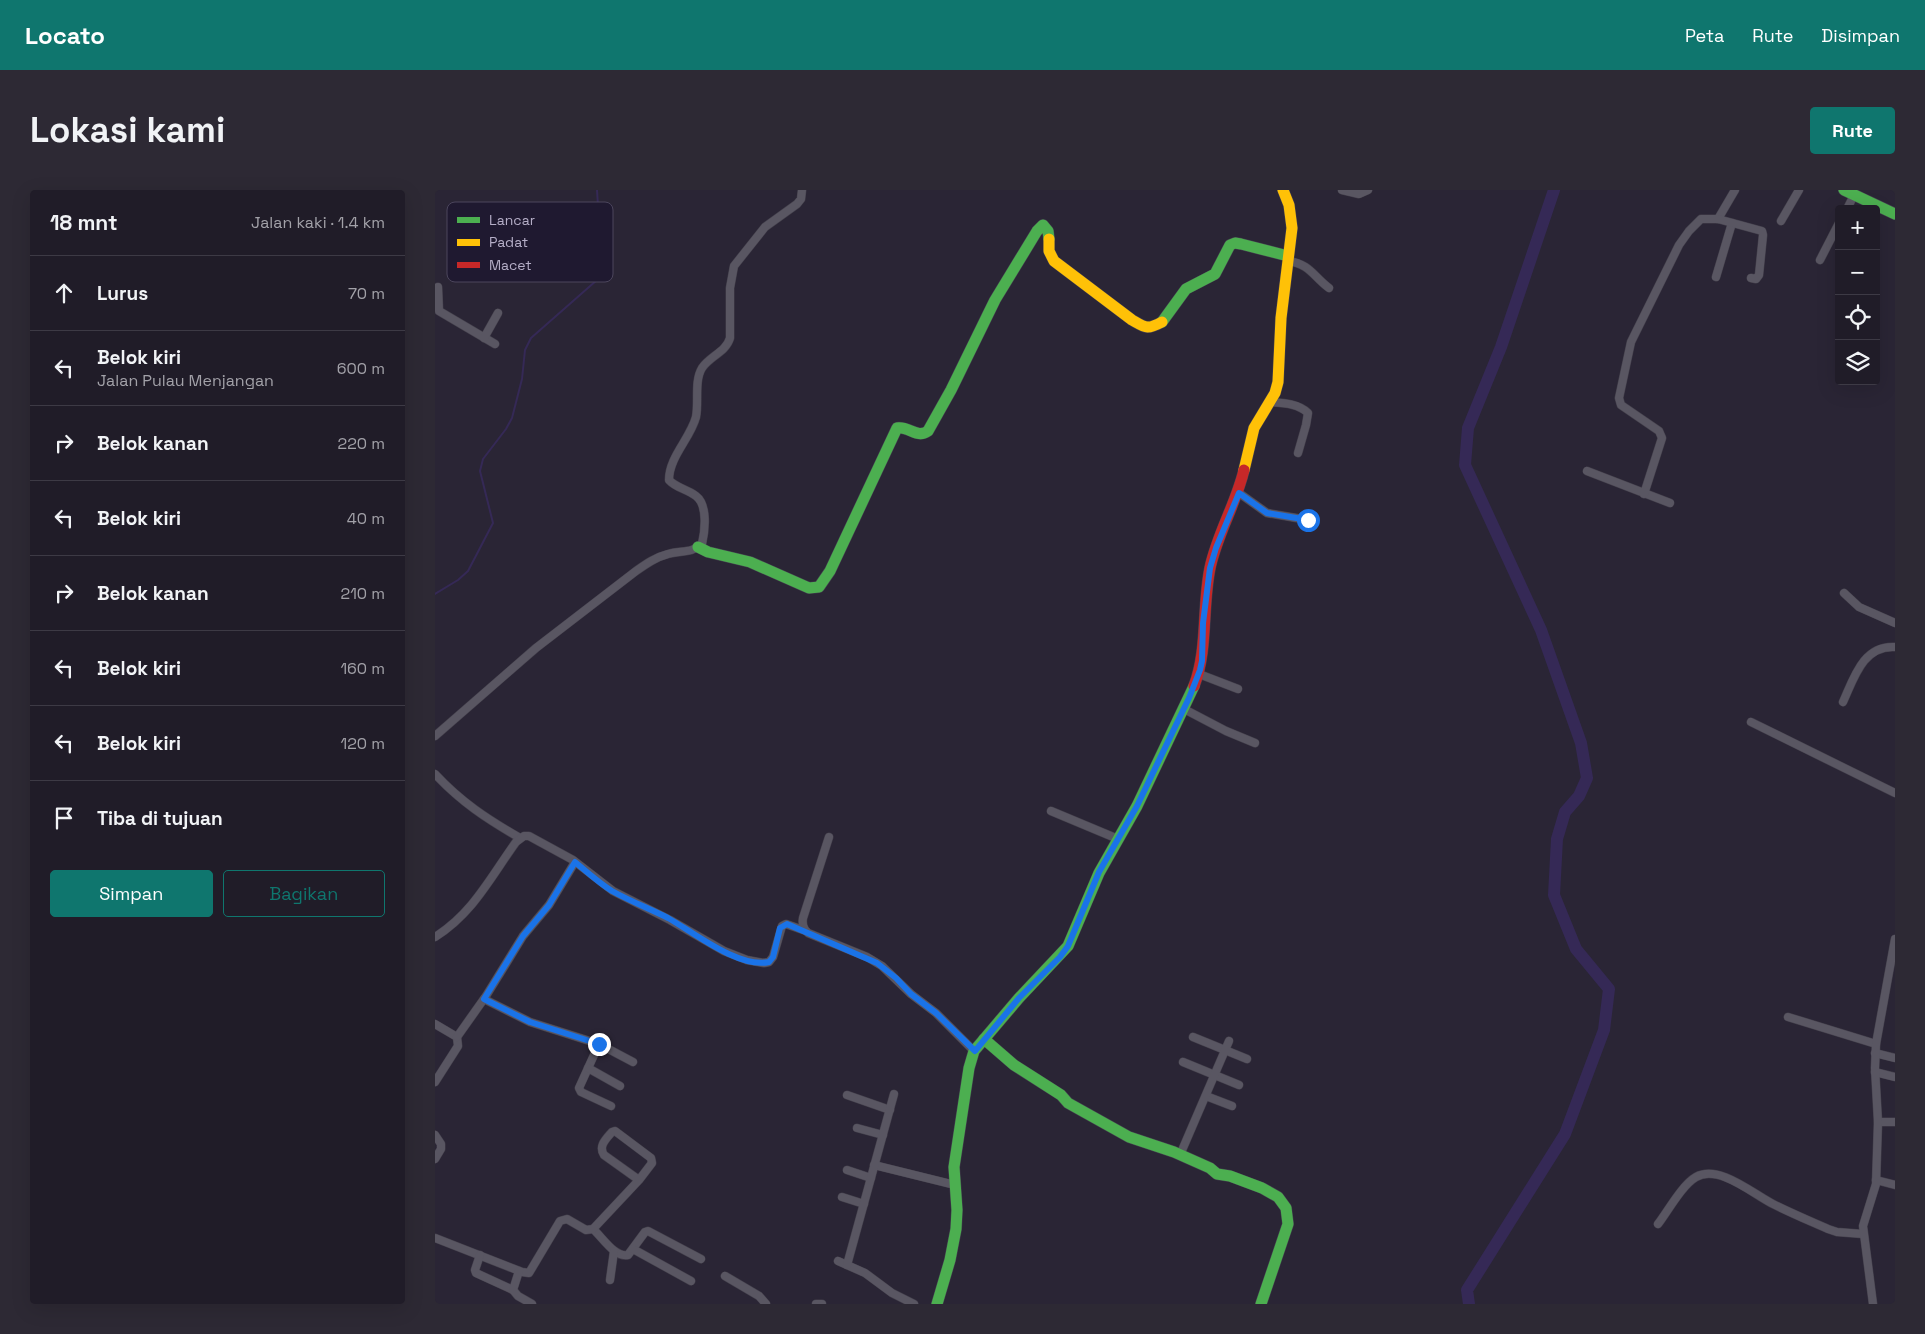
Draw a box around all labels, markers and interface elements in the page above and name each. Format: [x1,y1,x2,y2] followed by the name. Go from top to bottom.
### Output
[25,20,105,51] text: Locato
[1685,24,1724,47] text: Peta
[1752,24,1793,47] text: Rute
[1821,24,1900,47] text: Disimpan
[1810,107,1895,154] button: Rute
[30,108,225,152] text: Lokasi kami
[447,202,613,282] legend
[1835,205,1880,385] map controls
[1835,205,1880,250] button: +
[50,209,118,236] text: 18 mnt
[489,211,535,229] text: Lancar
[251,212,385,233] text: Jalan kaki · 1.4 km
[489,233,528,251] text: Padat
[1835,250,1880,295] button: −
[489,256,532,274] text: Macet
[50,279,78,307] icon: ahead
[97,281,148,306] text: Lurus
[348,283,385,304] text: 70 m
[1835,295,1880,340] button: locate
[1835,340,1880,385] button: layers
[97,345,181,370] text: Belok kiri
[50,354,78,382] icon: left
[337,358,385,379] text: 600 m
[97,370,274,391] text: Jalan Pulau Menjangan
[50,429,78,457] icon: right
[97,431,209,456] text: Belok kanan
[338,433,385,454] text: 220 m
[50,504,78,532] icon: left
[97,506,181,531] text: Belok kiri
[347,508,385,529] text: 40 m
[1297,509,1320,532] route start
[50,579,78,607] icon: right
[97,581,209,606] text: Belok kanan
[341,583,385,604] text: 210 m
[50,654,78,682] icon: left
[97,656,181,681] text: Belok kiri
[340,658,385,679] text: 160 m
[50,729,78,757] icon: left
[97,731,181,756] text: Belok kiri
[341,733,385,754] text: 120 m
[50,804,78,832] icon: arrive
[97,806,223,831] text: Tiba di tujuan
[50,870,213,917] button: Simpan
[223,870,385,917] button: Bagikan
[588,1033,611,1056] route end

